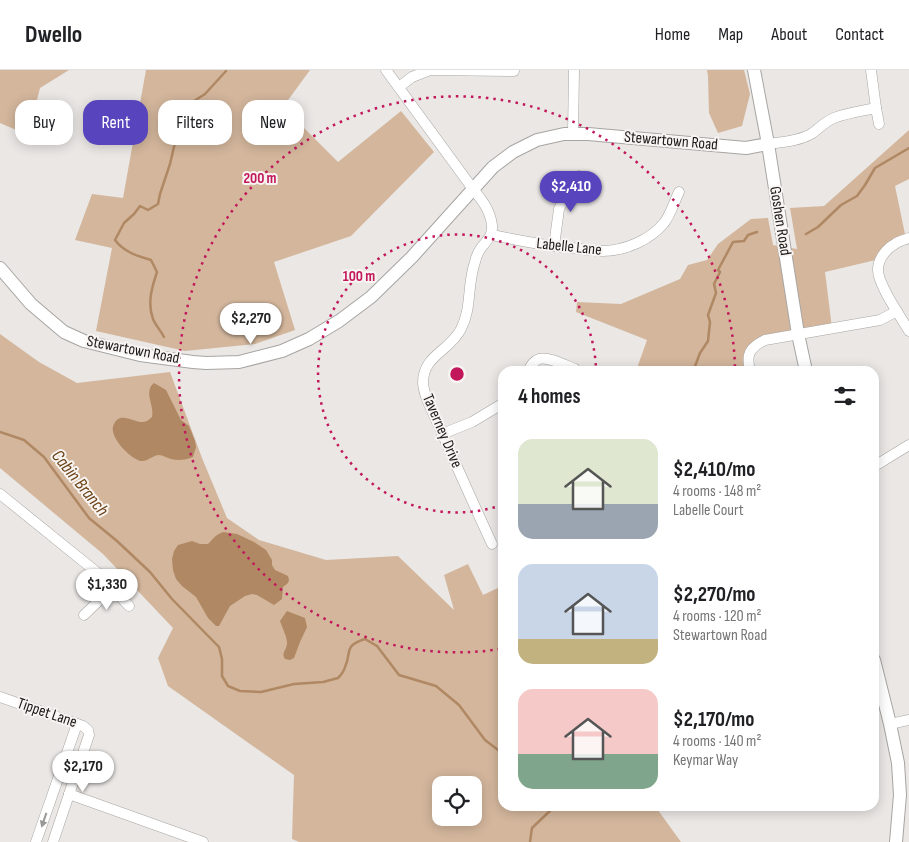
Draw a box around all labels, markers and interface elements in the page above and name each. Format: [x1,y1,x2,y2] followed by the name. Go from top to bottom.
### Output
[25,20,82,49] text: Dwello
[655,24,690,45] text: Home
[718,24,743,45] text: Map
[771,24,807,45] text: About
[835,24,884,45] text: Contact
[15,100,73,145] chip: Buy
[83,100,148,145] chip: Rent
[158,100,232,145] chip: Filters
[242,100,304,145] chip: New
[623,127,719,155] street label: Stewartown Road
[243,169,277,188] text: 200 m
[530,170,612,213] pin: $2,410
[551,177,591,196] text: $2,410
[765,185,795,257] street label: Goshen Road
[535,234,603,260] street label: Labelle Lane
[343,267,375,286] text: 100 m
[210,302,292,345] pin: $2,270
[231,309,271,328] text: $2,270
[85,332,181,368] street label: Stewartown Road
[448,365,466,383] centre of rings
[831,382,859,410] icon: filters
[518,384,581,409] text: 4 homes
[418,391,466,471] street label: Taverney Drive
[47,446,113,521] water label: Cabin Branch
[673,457,755,482] text: $2,410/mo
[558,459,618,519] icon: home
[673,482,761,501] text: 4 rooms · 148 m²
[673,501,744,520] text: Labelle Court
[66,568,148,611] pin: $1,330
[87,575,127,594] text: $1,330
[673,582,755,607] text: $2,270/mo
[558,584,618,644] icon: home
[673,607,761,626] text: 4 rooms · 120 m²
[673,626,767,645] text: Stewartown Road
[15,694,79,732] street label: Tippet Lane
[673,707,754,732] text: $2,170/mo
[558,709,618,769] icon: home
[673,732,761,751] text: 4 rooms · 140 m²
[42,750,124,793] pin: $2,170
[673,751,738,770] text: Keymar Way
[63,757,103,776] text: $2,170
[432,776,482,826] map controls
[432,776,482,826] button: locate
[40,812,47,827] one-way arrow

